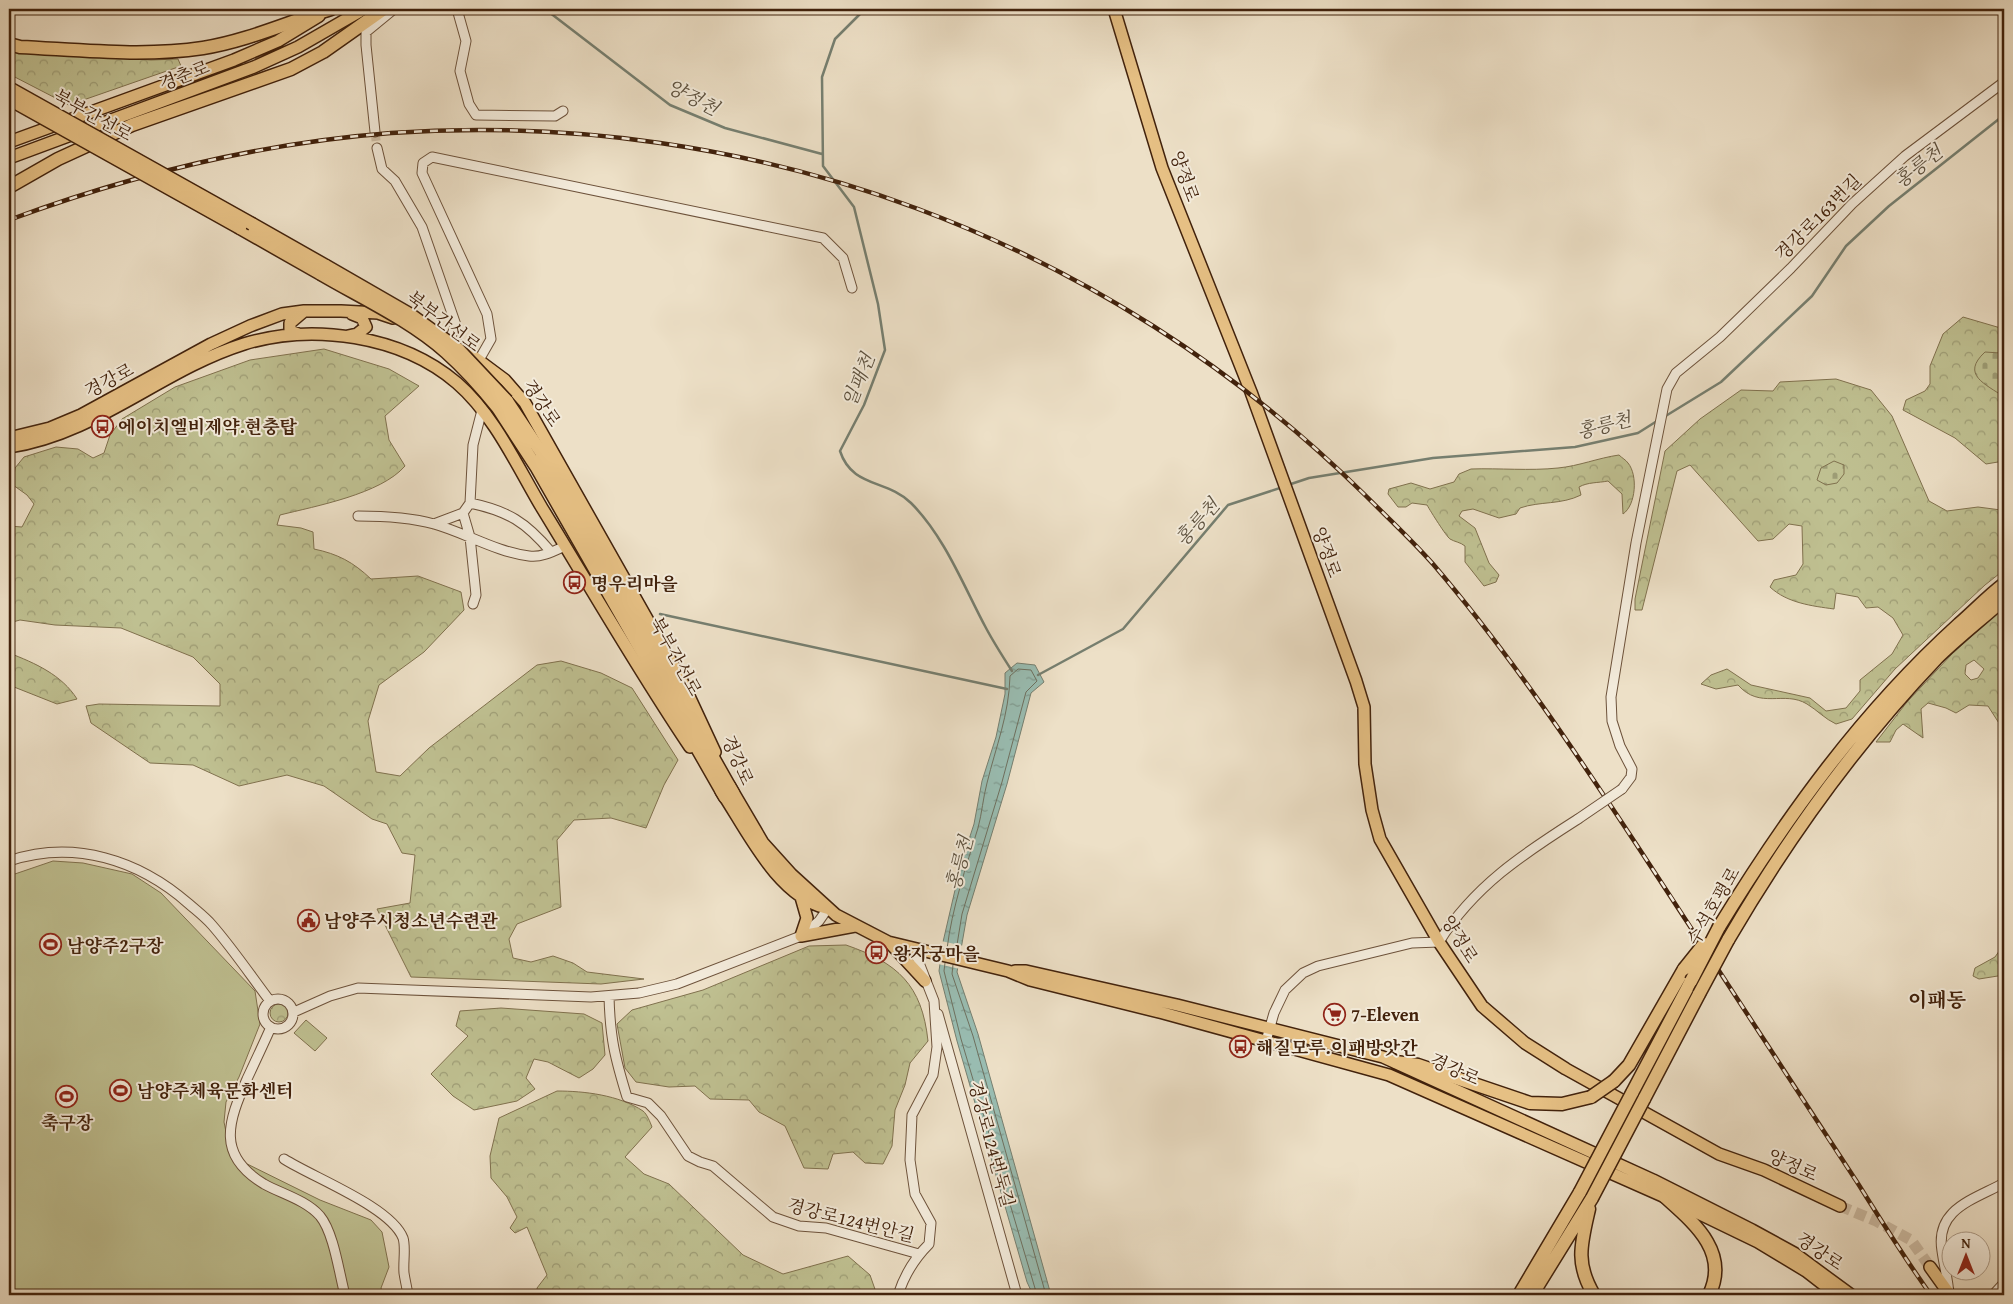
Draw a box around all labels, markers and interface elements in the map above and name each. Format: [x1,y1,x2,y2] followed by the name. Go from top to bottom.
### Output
[155,53,213,97] street label: 경춘로
[662,72,725,123] water label: 양정천
[48,82,138,148] street label: 북부간선로
[1888,137,1950,194] water label: 홍릉천
[1163,147,1207,205] street label: 양정로
[1769,168,1867,266] street label: 경강로163번길
[401,284,487,358] street label: 북부간선로
[835,348,882,411] water label: 일패천
[80,356,138,404] street label: 경강로
[516,374,568,432] street label: 경강로
[1574,404,1636,445] water label: 홍릉천
[118,413,298,440] place label: 에이치엘비제약.현충탑
[90,414,114,438] bus stop icon: 에이치엘비제약.현충탑
[1168,491,1227,552] water label: 홍릉천
[1305,523,1349,581] street label: 양정로
[591,570,678,597] place label: 명우리마을
[563,571,587,595] bus stop icon: 명우리마을
[643,611,709,701] street label: 북부간선로
[715,731,761,789] street label: 경강로
[938,831,980,893] water label: 홍릉천
[1680,862,1746,950] street label: 수석호평로
[324,907,498,934] place label: 남양주시청소년수련관
[296,908,320,932] public building icon: 남양주시청소년수련관
[1435,910,1485,968] street label: 양정로
[67,932,164,959] place label: 남양주2구장
[39,933,63,957] sports icon: 남양주2구장
[893,940,980,967] place label: 왕자궁마을
[865,941,889,965] bus stop icon: 왕자궁마을
[1908,985,1967,1014] district label: 이패동
[1351,1001,1420,1028] place label: 7-Eleven
[1323,1002,1347,1026] supermarket icon: 7-Eleven
[1256,1034,1418,1061] place label: 해질모루.이패방앗간
[1228,1035,1252,1059] bus stop icon: 해질모루.이패방앗간
[1426,1046,1484,1092] street label: 경강로
[137,1077,294,1104] place label: 남양주체육문화센터
[109,1078,133,1102] sports icon: 남양주체육문화센터
[962,1078,1022,1210] street label: 경강로124번둑길
[55,1085,79,1109] sports icon: 축구장
[41,1109,94,1136] place label: 축구장
[1764,1142,1822,1188] street label: 양정로
[785,1191,917,1249] street label: 경강로124번안길
[1791,1225,1849,1277] street label: 경강로
[1940,1232,1990,1282] north arrow
[1961,1233,1971,1253] text: N

